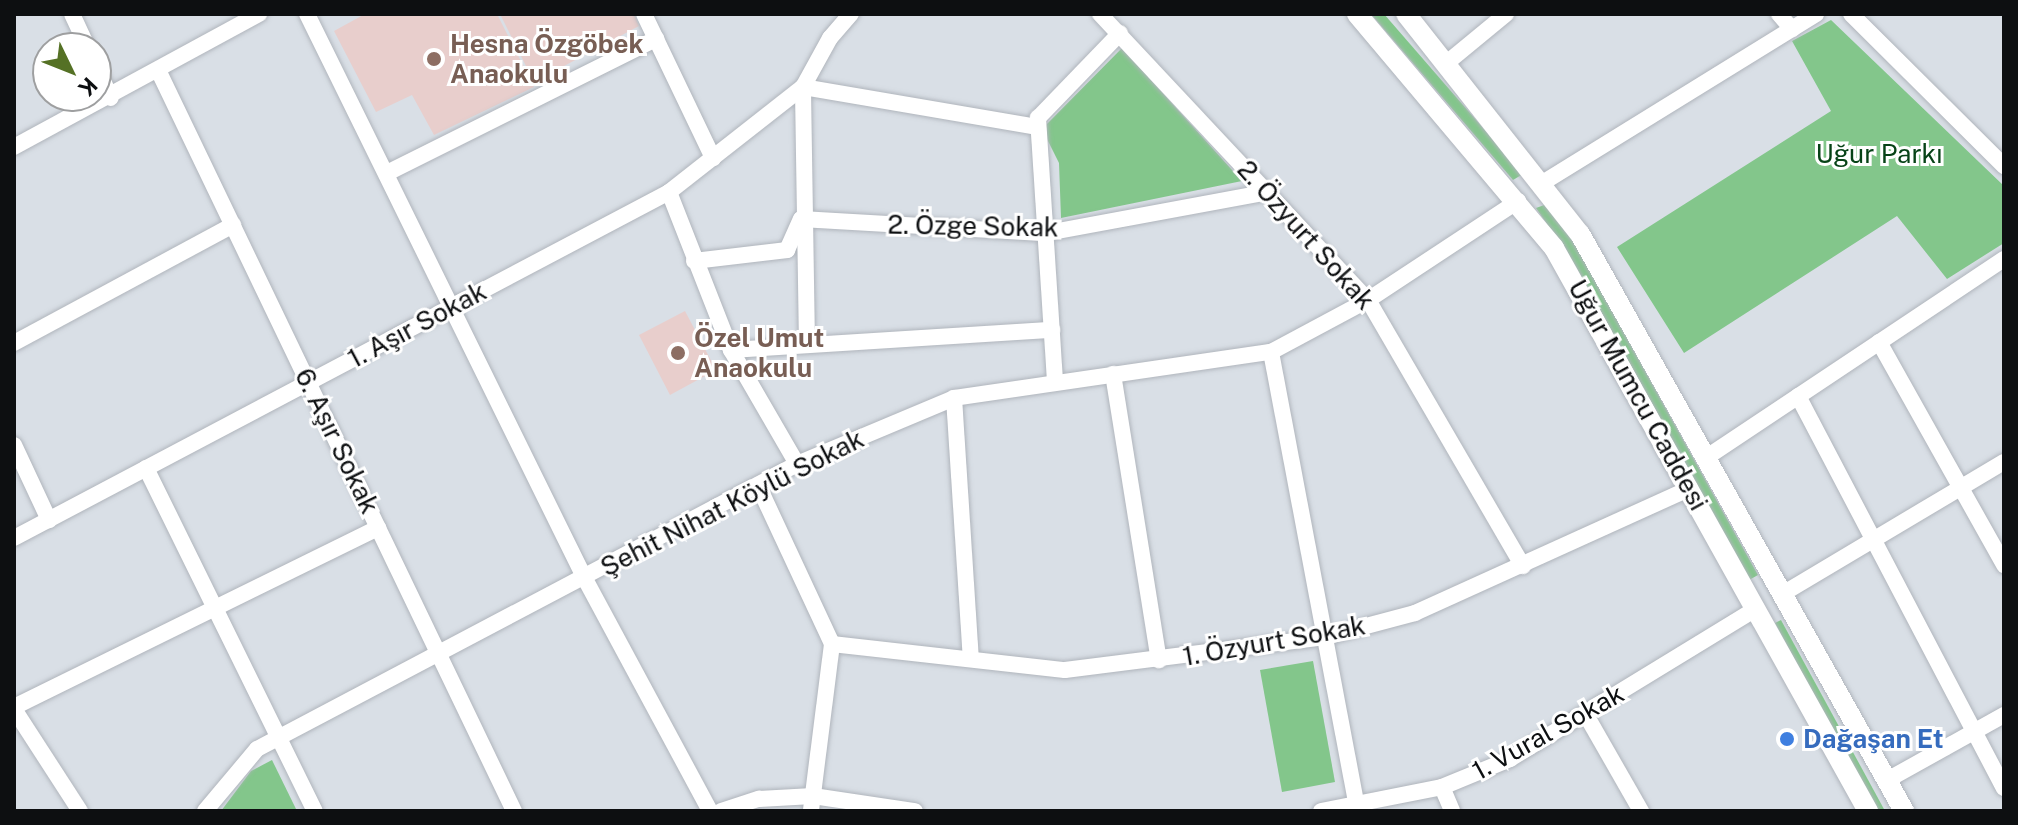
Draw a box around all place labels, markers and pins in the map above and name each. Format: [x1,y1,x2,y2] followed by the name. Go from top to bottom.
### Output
[450,28,644,90] place label: Hesna Özgöbek Anaokulu
[425,50,443,68] marker: Hesna Özgöbek Anaokulu
[694,322,824,384] place label: Özel Umut Anaokulu
[669,344,687,362] marker: Özel Umut Anaokulu
[1803,723,1944,755] place label: Dağaşan Et
[1778,730,1796,748] marker: Dağaşan Et

